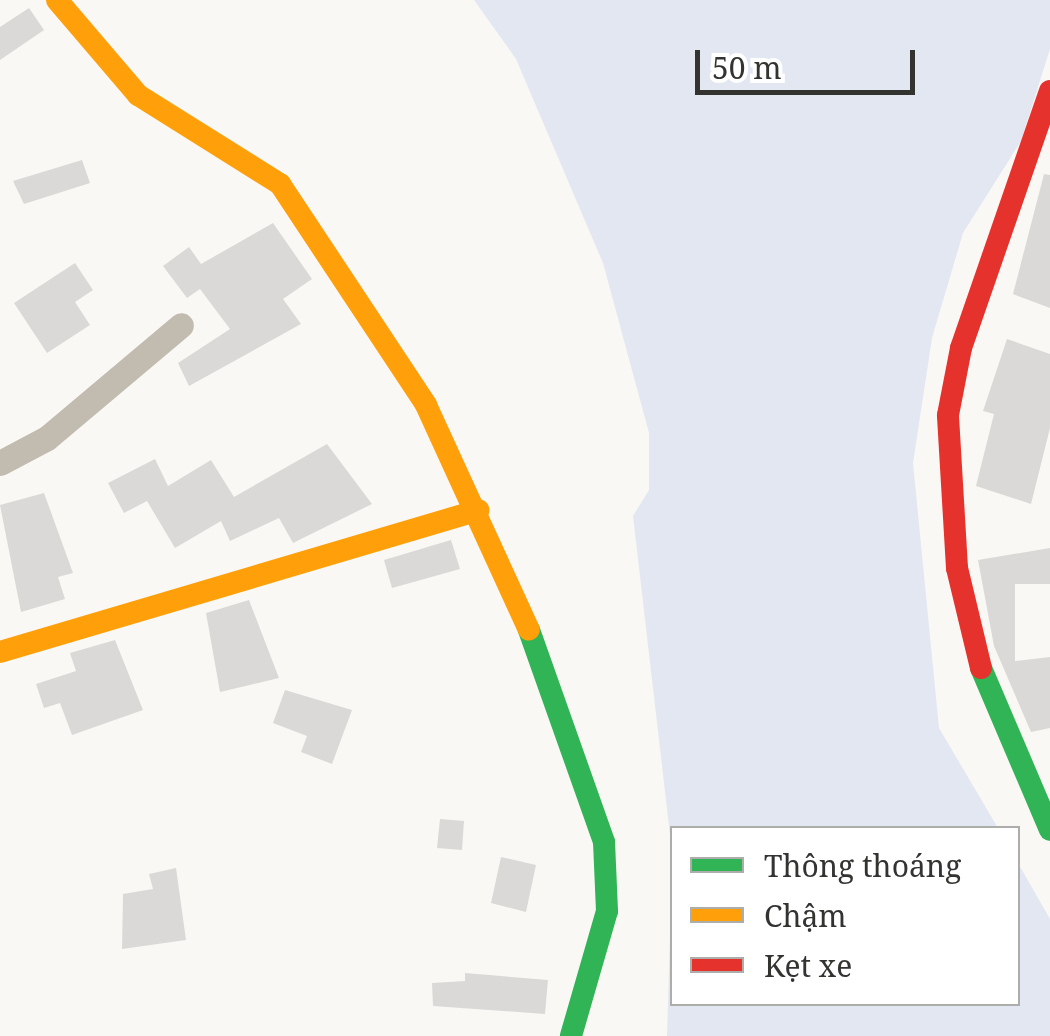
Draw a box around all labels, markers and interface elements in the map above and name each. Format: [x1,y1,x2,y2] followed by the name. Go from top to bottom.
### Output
[700,30,920,92] scale bar
[712,47,782,88] text: 50 m
[670,826,1020,1006] legend
[764,845,961,886] text: Thông thoáng
[764,895,847,936] text: Chậm
[764,945,852,986] text: Kẹt xe

